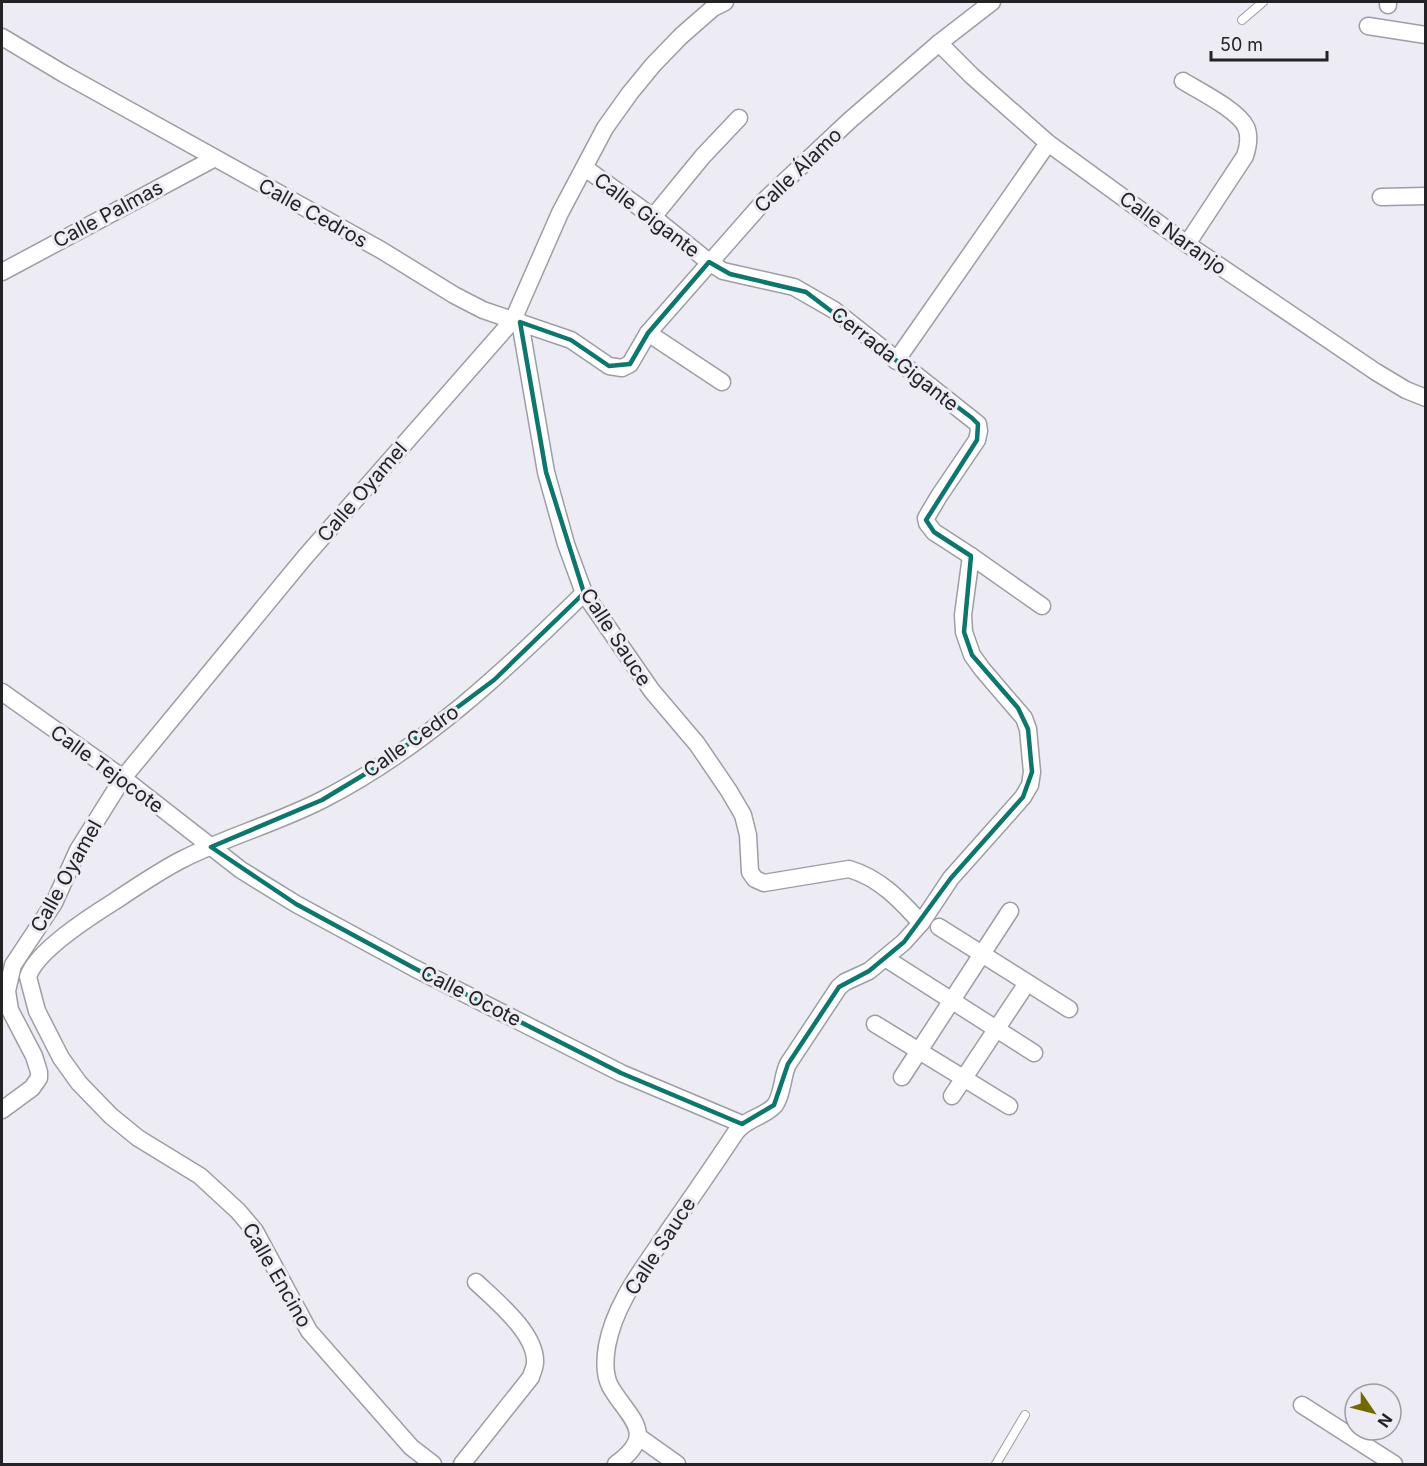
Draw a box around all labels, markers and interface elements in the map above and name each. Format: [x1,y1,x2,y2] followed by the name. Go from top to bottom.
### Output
[1211,24,1326,62] scale bar
[1220,34,1263,55] text: 50 m
[749,122,847,218] street label: Calle Álamo
[590,168,704,262] street label: Calle Gigante
[254,173,372,253] street label: Calle Cedros
[49,175,167,253] street label: Calle Palmas
[1115,186,1231,280] street label: Calle Naranjo
[827,302,963,416] street label: Cerrada Gigante
[312,437,412,547] street label: Calle Oyamel
[575,584,657,690] street label: Calle Sauce
[359,699,463,783] street label: Calle Cedro
[46,720,168,818] street label: Calle Tejocote
[25,816,107,936] street label: Calle Oyamel
[417,960,525,1032] street label: Calle Ocote
[619,1193,701,1299] street label: Calle Sauce
[237,1218,317,1332] street label: Calle Encino
[1343,1382,1403,1442] north arrow
[1374,1410,1397,1431] text: N

